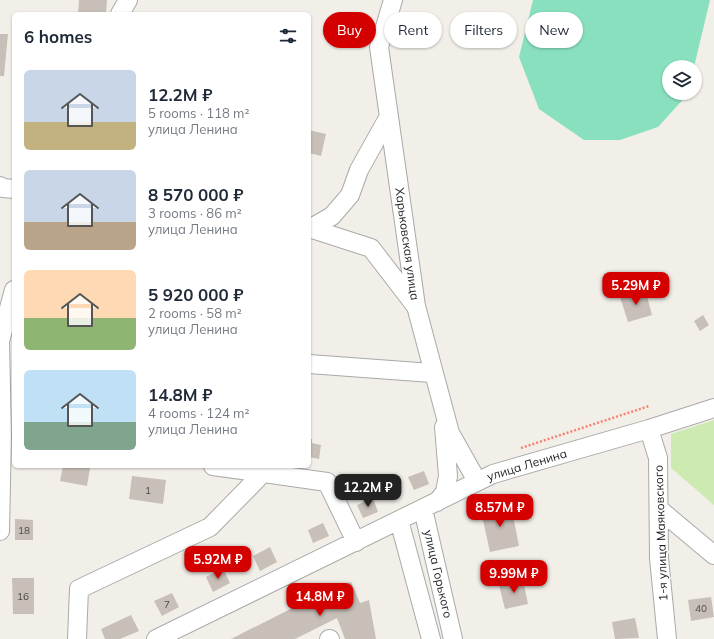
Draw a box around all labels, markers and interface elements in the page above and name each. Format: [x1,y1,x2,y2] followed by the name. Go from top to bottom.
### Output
[323,12,376,48] chip: Buy
[384,12,442,48] chip: Rent
[450,12,517,48] chip: Filters
[525,12,583,48] chip: New
[277,25,299,47] icon: filters
[24,26,92,47] text: 6 homes
[662,60,702,100] map controls
[662,60,702,100] button: layers
[148,84,212,105] text: 12.2M ₽
[56,86,104,134] icon: home
[148,105,249,121] text: 5 rooms · 118 m²
[148,121,238,137] text: улица Ленина
[148,184,244,205] text: 8 570 000 ₽
[56,186,104,234] icon: home
[392,187,423,301] street label: Харьковская улица
[148,205,242,221] text: 3 rooms · 86 m²
[148,221,238,237] text: улица Ленина
[599,272,673,306] pin: 5.29M ₽
[611,277,661,293] text: 5.29M ₽
[148,284,244,305] text: 5 920 000 ₽
[56,286,104,334] icon: home
[148,305,242,321] text: 2 rooms · 58 m²
[148,321,238,337] text: улица Ленина
[148,384,212,405] text: 14.8M ₽
[56,386,104,434] icon: home
[148,405,249,421] text: 4 rooms · 124 m²
[148,421,238,437] text: улица Ленина
[485,445,569,484] street label: улица Ленина
[651,465,670,601] street label: 1-я улица Маяковского
[331,474,405,508] pin: 12.2M ₽
[343,479,393,495] text: 12.2M ₽
[145,484,151,497] house number: 1
[463,494,537,528] pin: 8.57M ₽
[475,499,525,515] text: 8.57M ₽
[18,524,30,537] house number: 18
[421,528,456,619] street label: улица Горького
[181,546,255,580] pin: 5.92M ₽
[193,551,243,567] text: 5.92M ₽
[477,560,551,594] pin: 9.99M ₽
[489,565,539,581] text: 9.99M ₽
[283,583,357,617] pin: 14.8M ₽
[295,588,345,604] text: 14.8M ₽
[17,590,29,603] house number: 16
[164,598,170,611] house number: 7
[695,602,707,615] house number: 40

